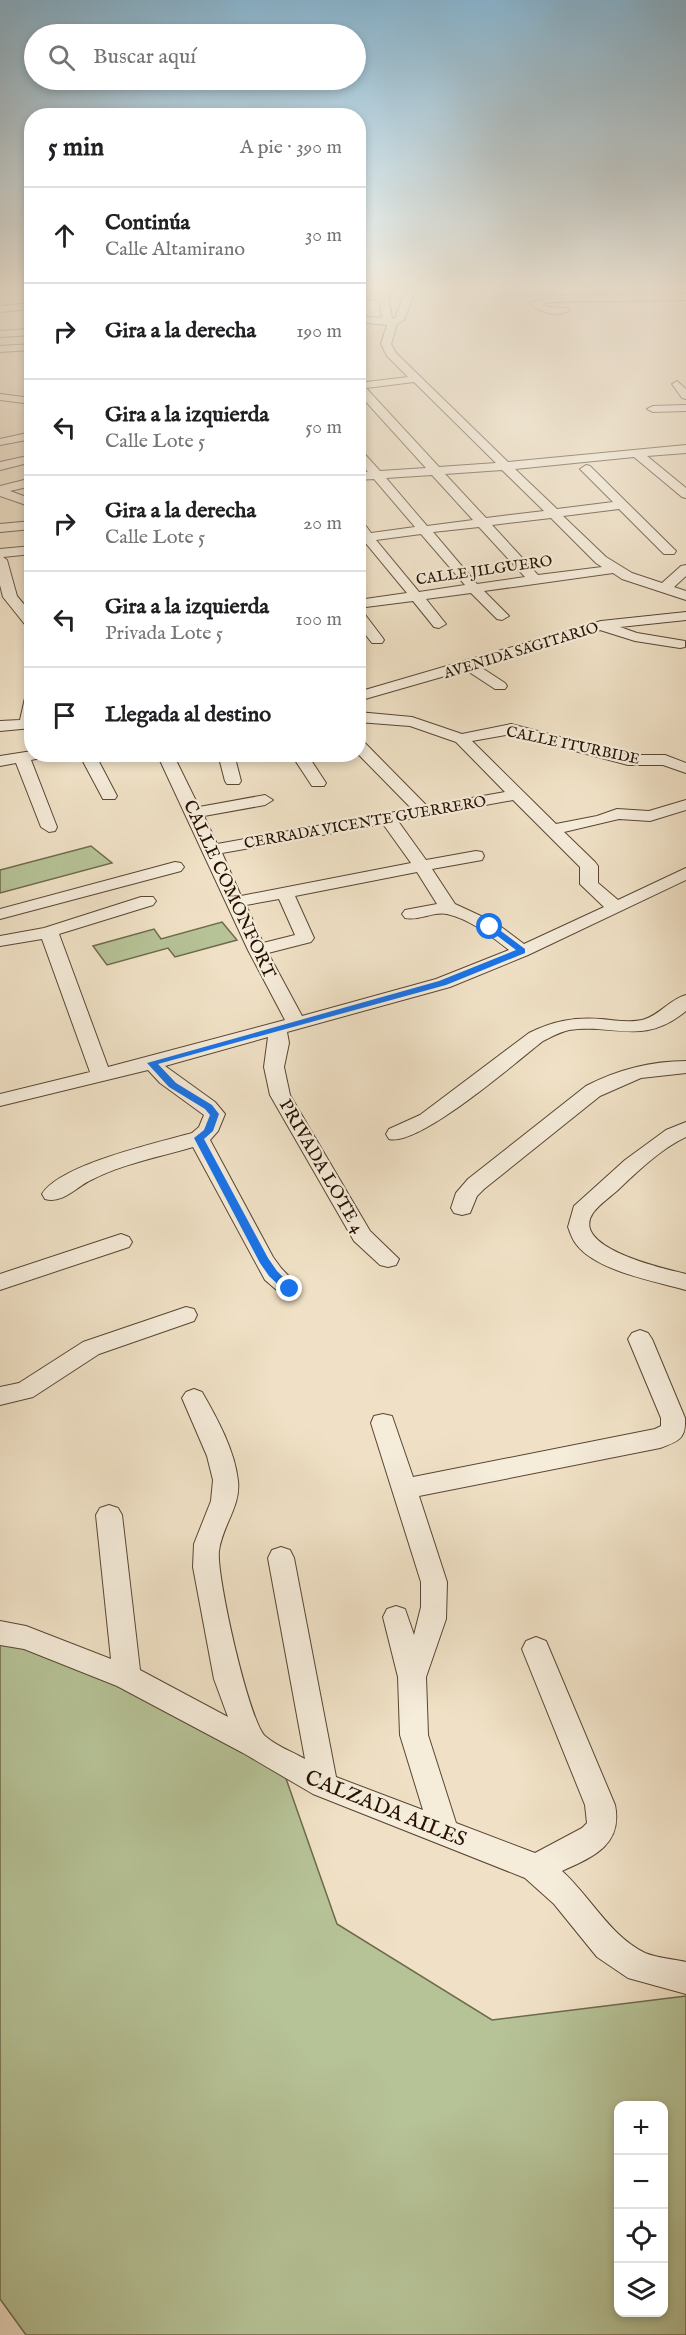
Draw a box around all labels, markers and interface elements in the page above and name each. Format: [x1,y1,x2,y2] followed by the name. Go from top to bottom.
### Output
[24,24,366,90] search box
[45,41,78,74] icon: search
[93,43,196,71] text: Buscar aquí
[48,131,104,164] text: 5 min
[240,135,342,160] text: A pie · 390 m
[105,209,190,237] text: Continúa
[48,219,81,252] icon: ahead
[305,223,342,248] text: 30 m
[105,237,245,262] text: Calle Altamirano
[48,315,81,348] icon: right
[105,317,256,345] text: Gira a la derecha
[296,319,342,344] text: 190 m
[105,401,269,429] text: Gira a la izquierda
[48,411,81,444] icon: left
[305,415,342,440] text: 50 m
[105,429,205,454] text: Calle Lote 5
[105,497,256,525] text: Gira a la derecha
[48,507,81,540] icon: right
[303,511,342,536] text: 20 m
[105,525,205,550] text: Calle Lote 5
[415,552,553,589] street label: CALLE JILGUERO
[105,593,269,621] text: Gira a la izquierda
[48,603,81,636] icon: left
[295,607,342,632] text: 100 m
[440,618,601,683] street label: AVENIDA SAGITARIO
[105,621,223,646] text: Privada Lote 5
[48,699,81,732] icon: arrive
[105,701,271,729] text: Llegada al destino
[504,722,641,769] street label: CALLE ITURBIDE
[243,792,488,853] street label: CERRADA VICENTE GUERRERO
[177,797,280,982] street label: CALLE COMONFORT
[476,913,502,939] route start
[273,1096,369,1238] street label: PRIVADA LOTE 4
[276,1275,302,1301] route end
[301,1765,470,1854] street label: CALZADA AILES
[614,2101,668,2317] map controls
[614,2101,668,2155] button: +
[614,2155,668,2209] button: −
[614,2209,668,2263] button: locate
[614,2263,668,2317] button: layers

